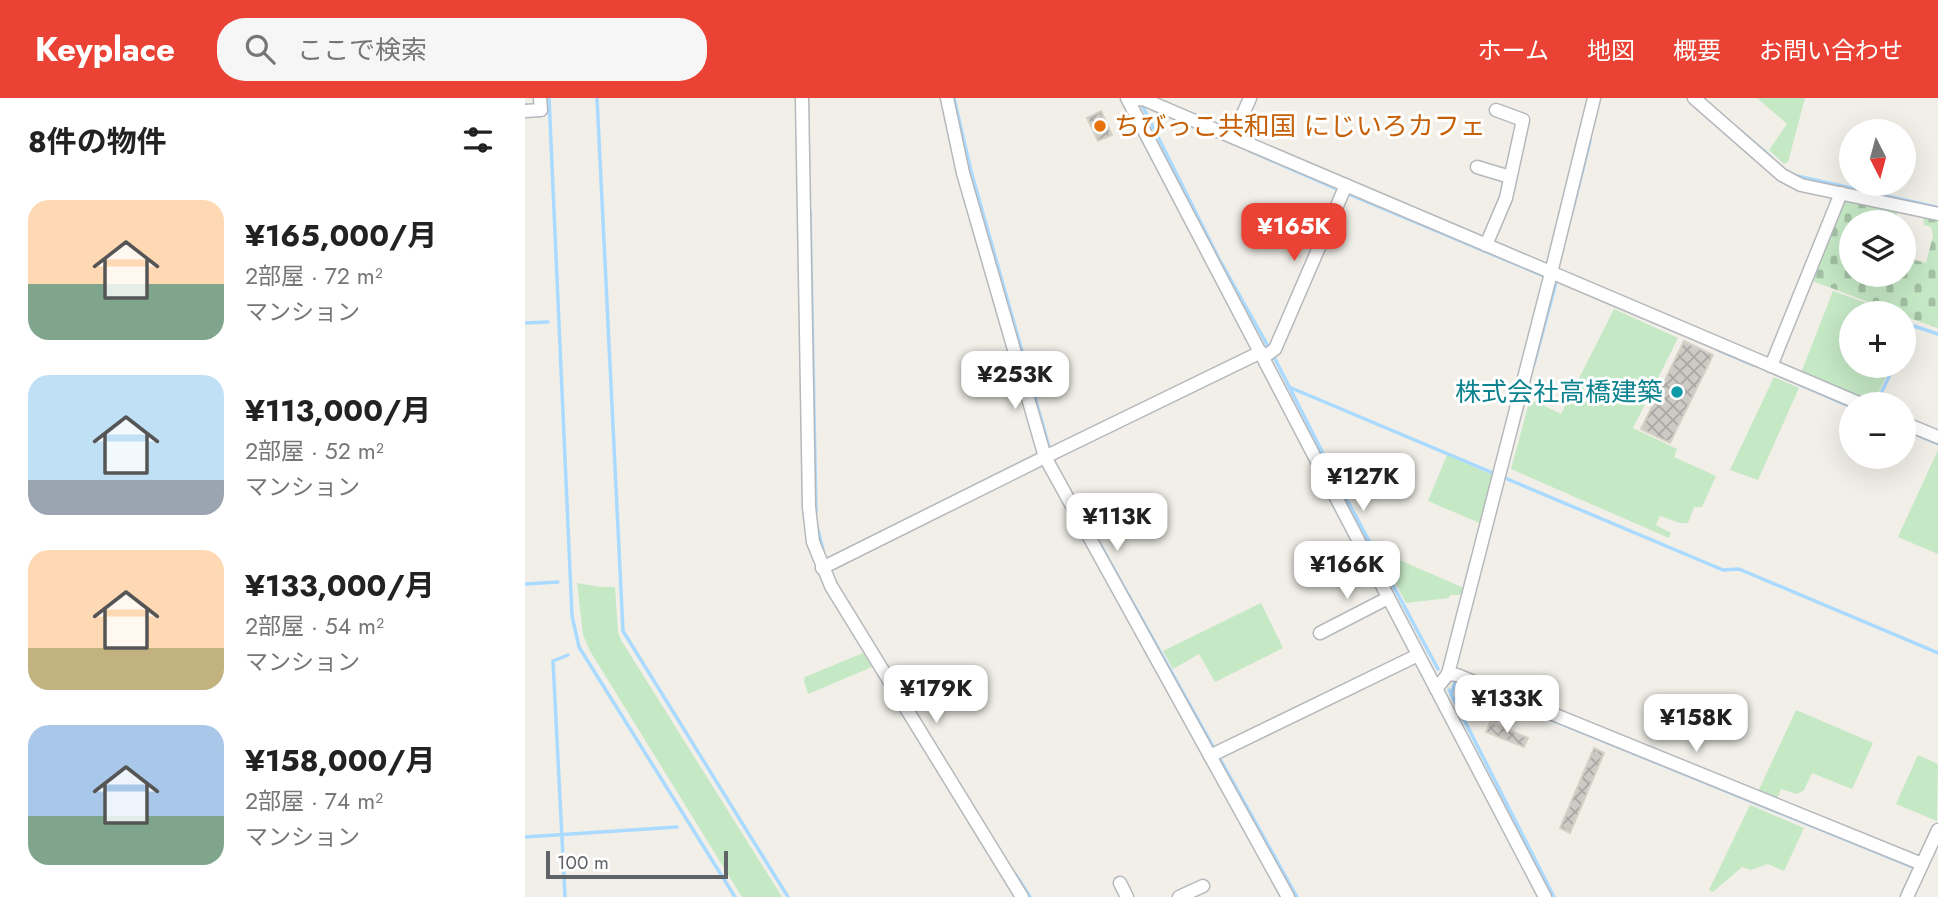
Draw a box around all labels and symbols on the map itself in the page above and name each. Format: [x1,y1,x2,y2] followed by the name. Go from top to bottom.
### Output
[1114,107,1486,145] place label: ちびっこ共和国 にじいろカフェ
[1092,118,1108,134] marker: ちびっこ共和国 にじいろカフェ
[1839,119,1916,196] north arrow
[1245,204,1343,263] pin: ¥165K
[966,352,1064,411] pin: ¥253K
[1455,373,1663,411] place label: 株式会社高橋建築
[1669,384,1685,400] marker: 株式会社高橋建築
[1314,454,1412,513] pin: ¥127K
[1068,494,1166,553] pin: ¥113K
[1298,542,1396,601] pin: ¥166K
[887,666,985,725] pin: ¥179K
[1458,676,1556,735] pin: ¥133K
[1647,694,1745,754] pin: ¥158K
[546,848,728,880] scale bar

